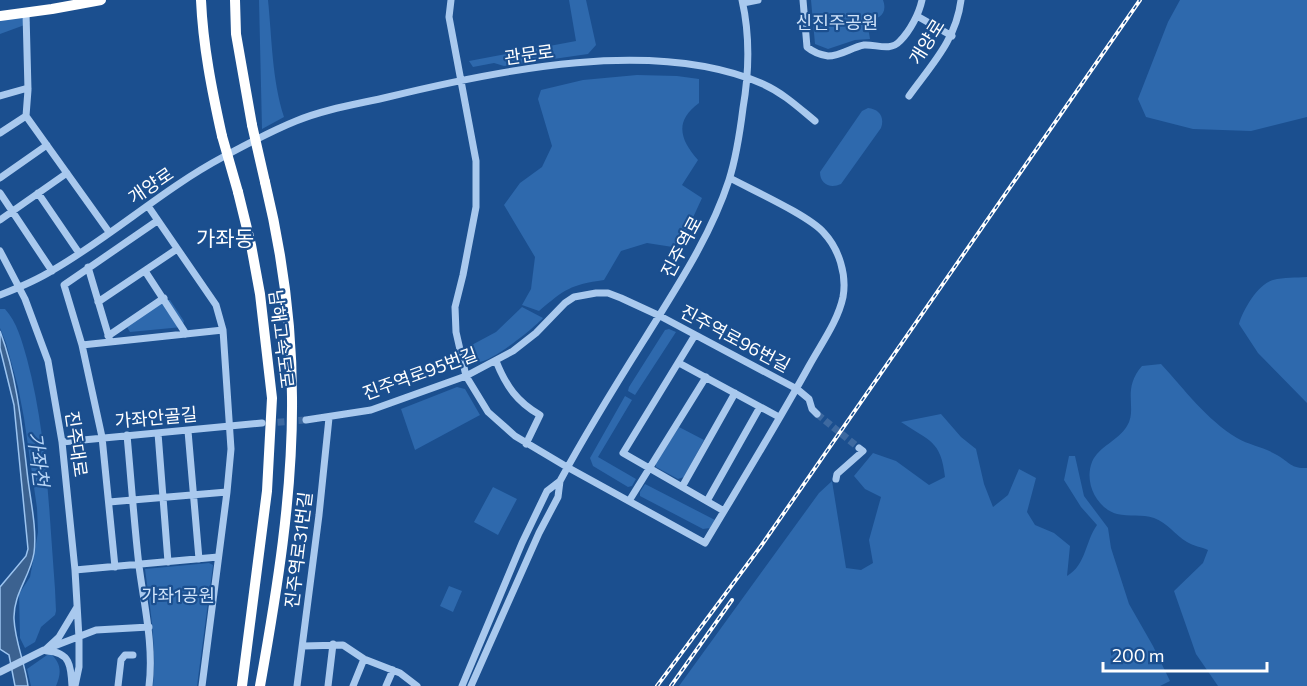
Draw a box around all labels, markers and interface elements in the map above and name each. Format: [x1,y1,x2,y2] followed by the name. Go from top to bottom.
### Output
[796,11,878,33] park label: 신진주공원
[904,15,949,68] street label: 개양로
[503,40,555,68] street label: 관문로
[124,162,177,208] street label: 개양로
[656,212,706,281] street label: 진주역로
[196,225,254,250] district label: 가좌동
[265,288,299,390] street label: 남해고속도로
[677,300,794,376] street label: 진주역로96번길
[359,342,480,404] street label: 진주역로95번길
[114,402,198,432] street label: 가좌안골길
[61,410,92,478] street label: 진주대로
[24,430,55,490] water label: 가좌천
[280,490,316,609] street label: 진주역로31번길
[141,584,215,606] park label: 가좌1공원
[1103,635,1266,673] scale bar
[1112,644,1165,666] text: 200 m

